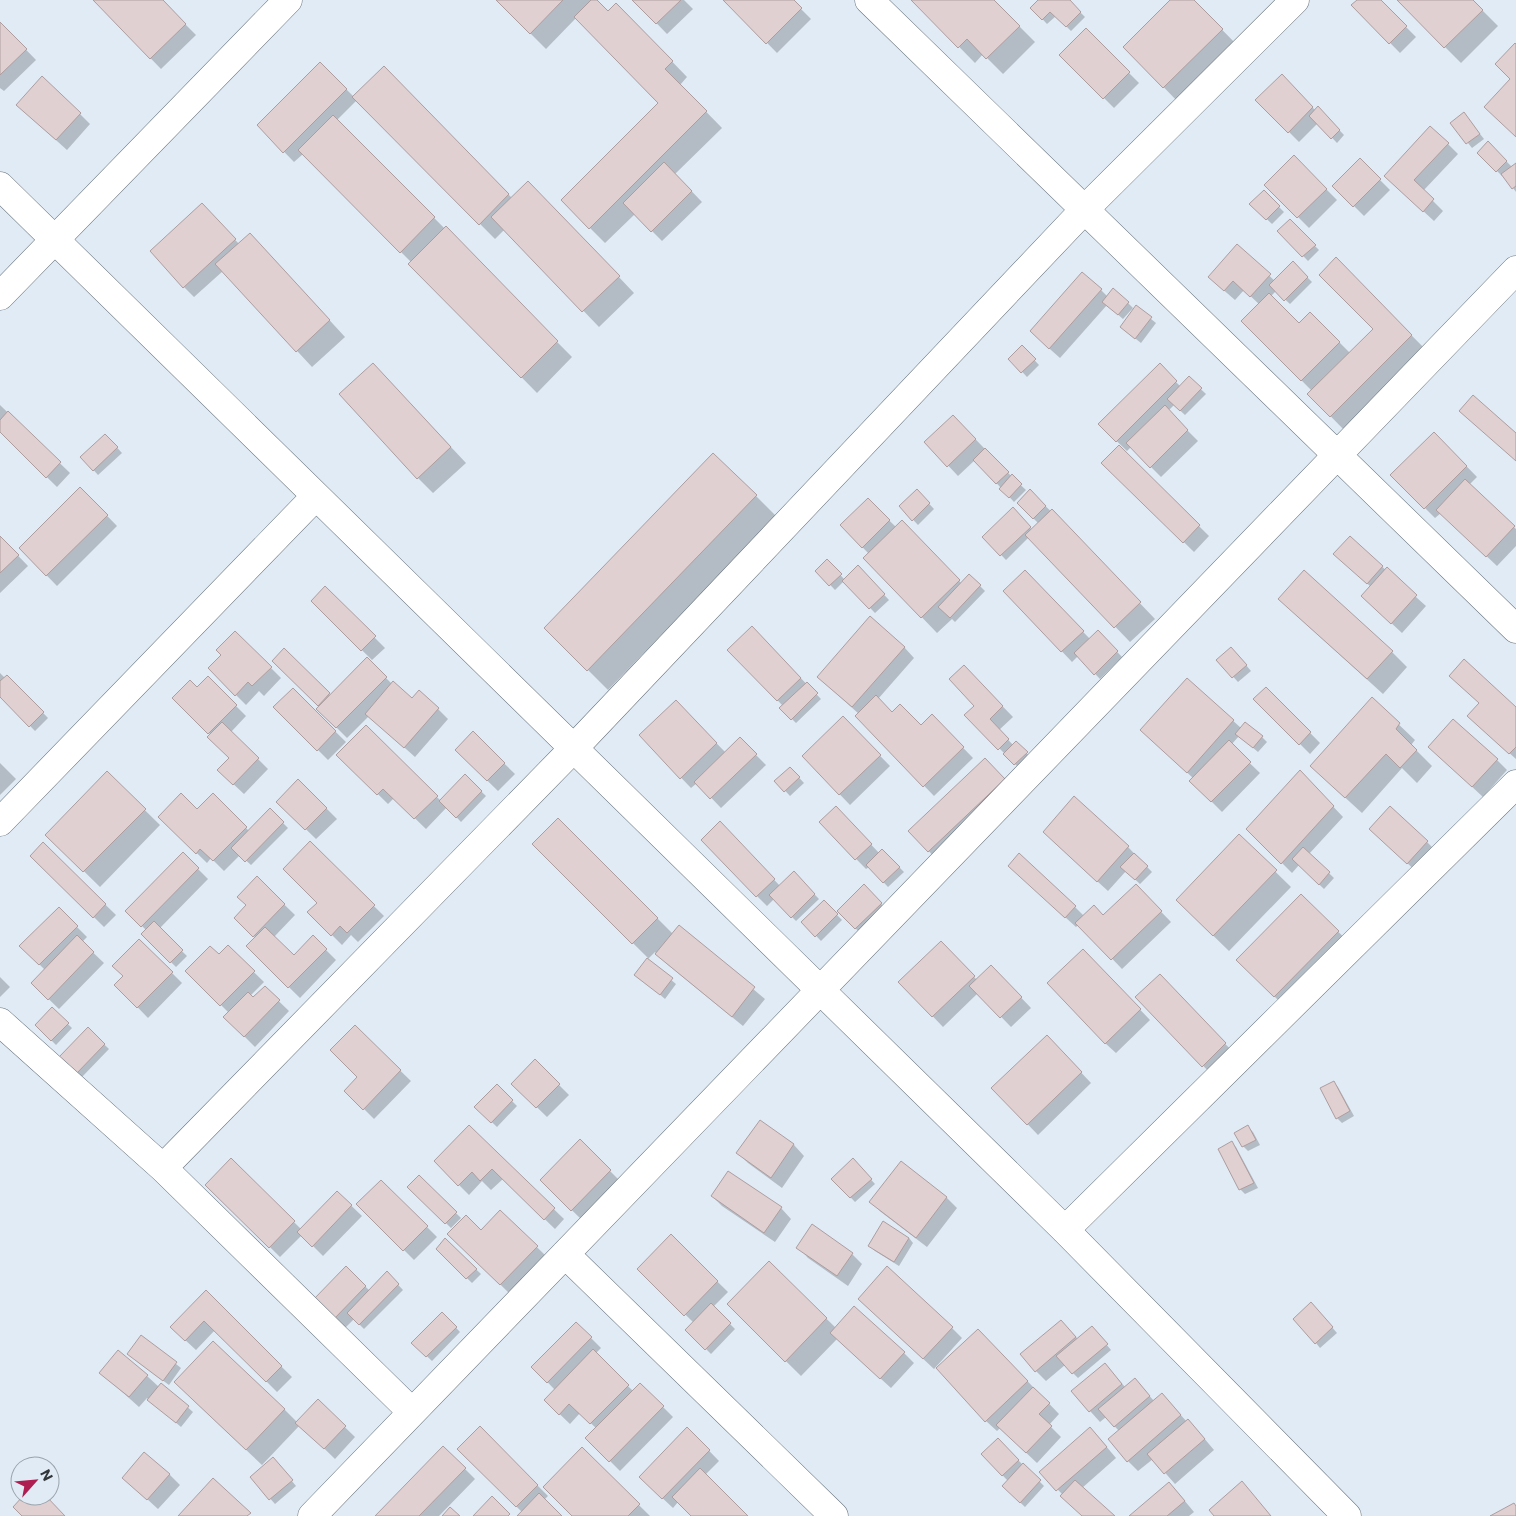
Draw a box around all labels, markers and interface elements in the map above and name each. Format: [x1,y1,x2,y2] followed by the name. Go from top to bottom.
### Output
[10,1456,60,1506] north arrow
[37,1466,57,1483] text: N

